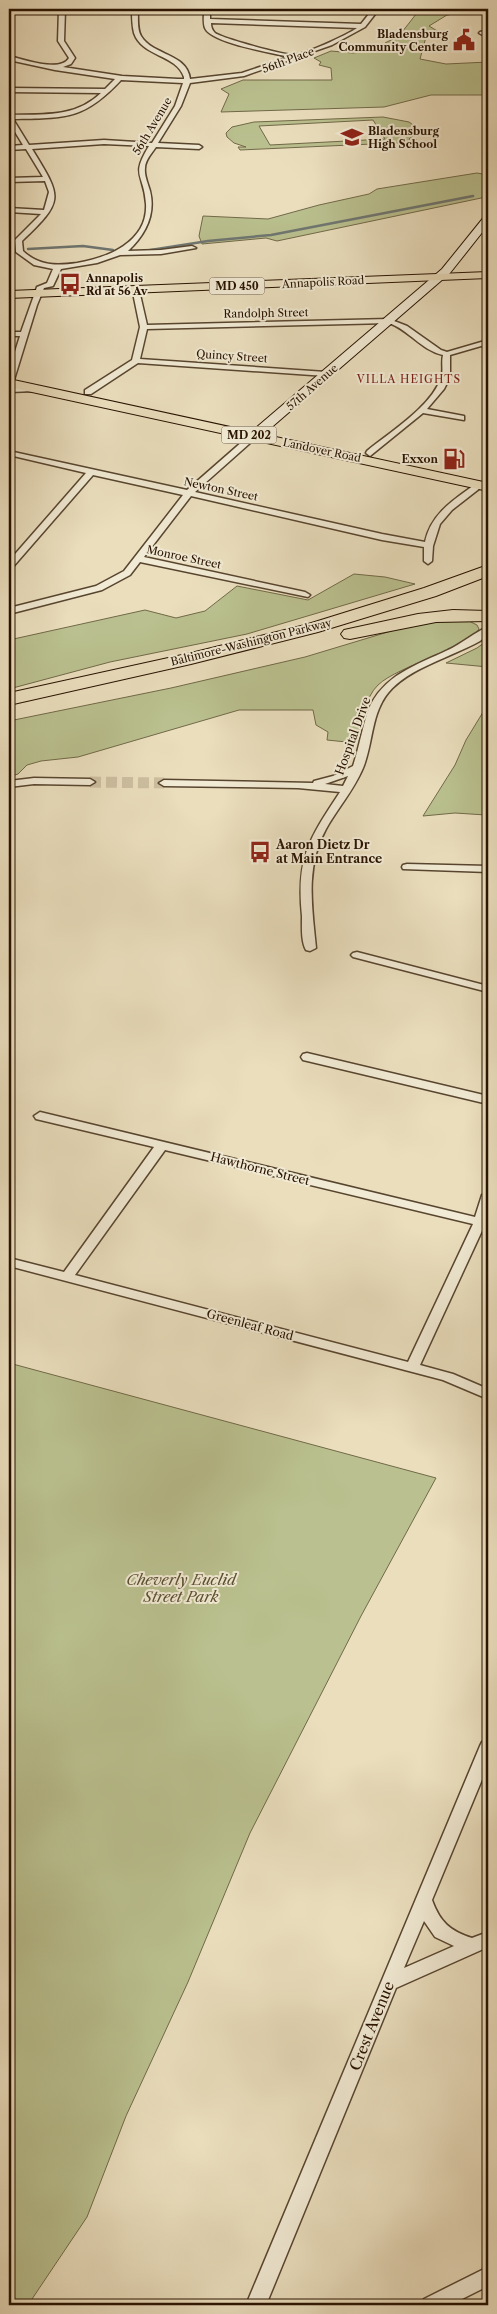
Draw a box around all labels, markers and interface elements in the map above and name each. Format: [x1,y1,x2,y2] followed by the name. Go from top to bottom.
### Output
[339,27,449,54] place label: Bladensburg Community Center
[451,27,477,53] public building icon: Bladensburg Community Center
[260,44,316,76] street label: 56th Place
[129,95,175,157] street label: 56th Avenue
[339,124,365,150] school or university icon: Bladensburg High School
[368,124,440,151] place label: Bladensburg High School
[57,271,83,297] bus stop icon: Annapolis Rd at 56 Av
[85,271,148,298] place label: Annapolis Rd at 56 Av
[280,273,365,291] street label: Annapolis Road
[210,278,264,294] road number: MD 450
[223,305,309,321] street label: Randolph Street
[196,347,268,365] street label: Quincy Street
[283,361,341,413] street label: 57th Avenue
[356,372,461,386] district label: VILLA HEIGHTS
[222,426,276,444] road number: MD 202
[282,435,363,465] street label: Landover Road
[441,446,467,472] fuel station icon: Exxon
[402,452,438,466] place label: Exxon
[183,474,260,504] street label: Newton Street
[145,542,223,572] street label: Monroe Street
[169,615,334,669] street label: Baltimore-Washington Parkway
[331,694,374,777] street label: Hospital Drive
[275,837,382,866] place label: Aaron Dietz Dr at Main Entrance
[247,839,273,865] bus stop icon: Aaron Dietz Dr at Main Entrance
[209,1149,312,1188] street label: Hawthorne Street
[205,1306,296,1343] street label: Greenleaf Road
[126,1570,238,1606] park label: Cheverly Euclid Street Park
[345,1978,398,2073] street label: Crest Avenue

